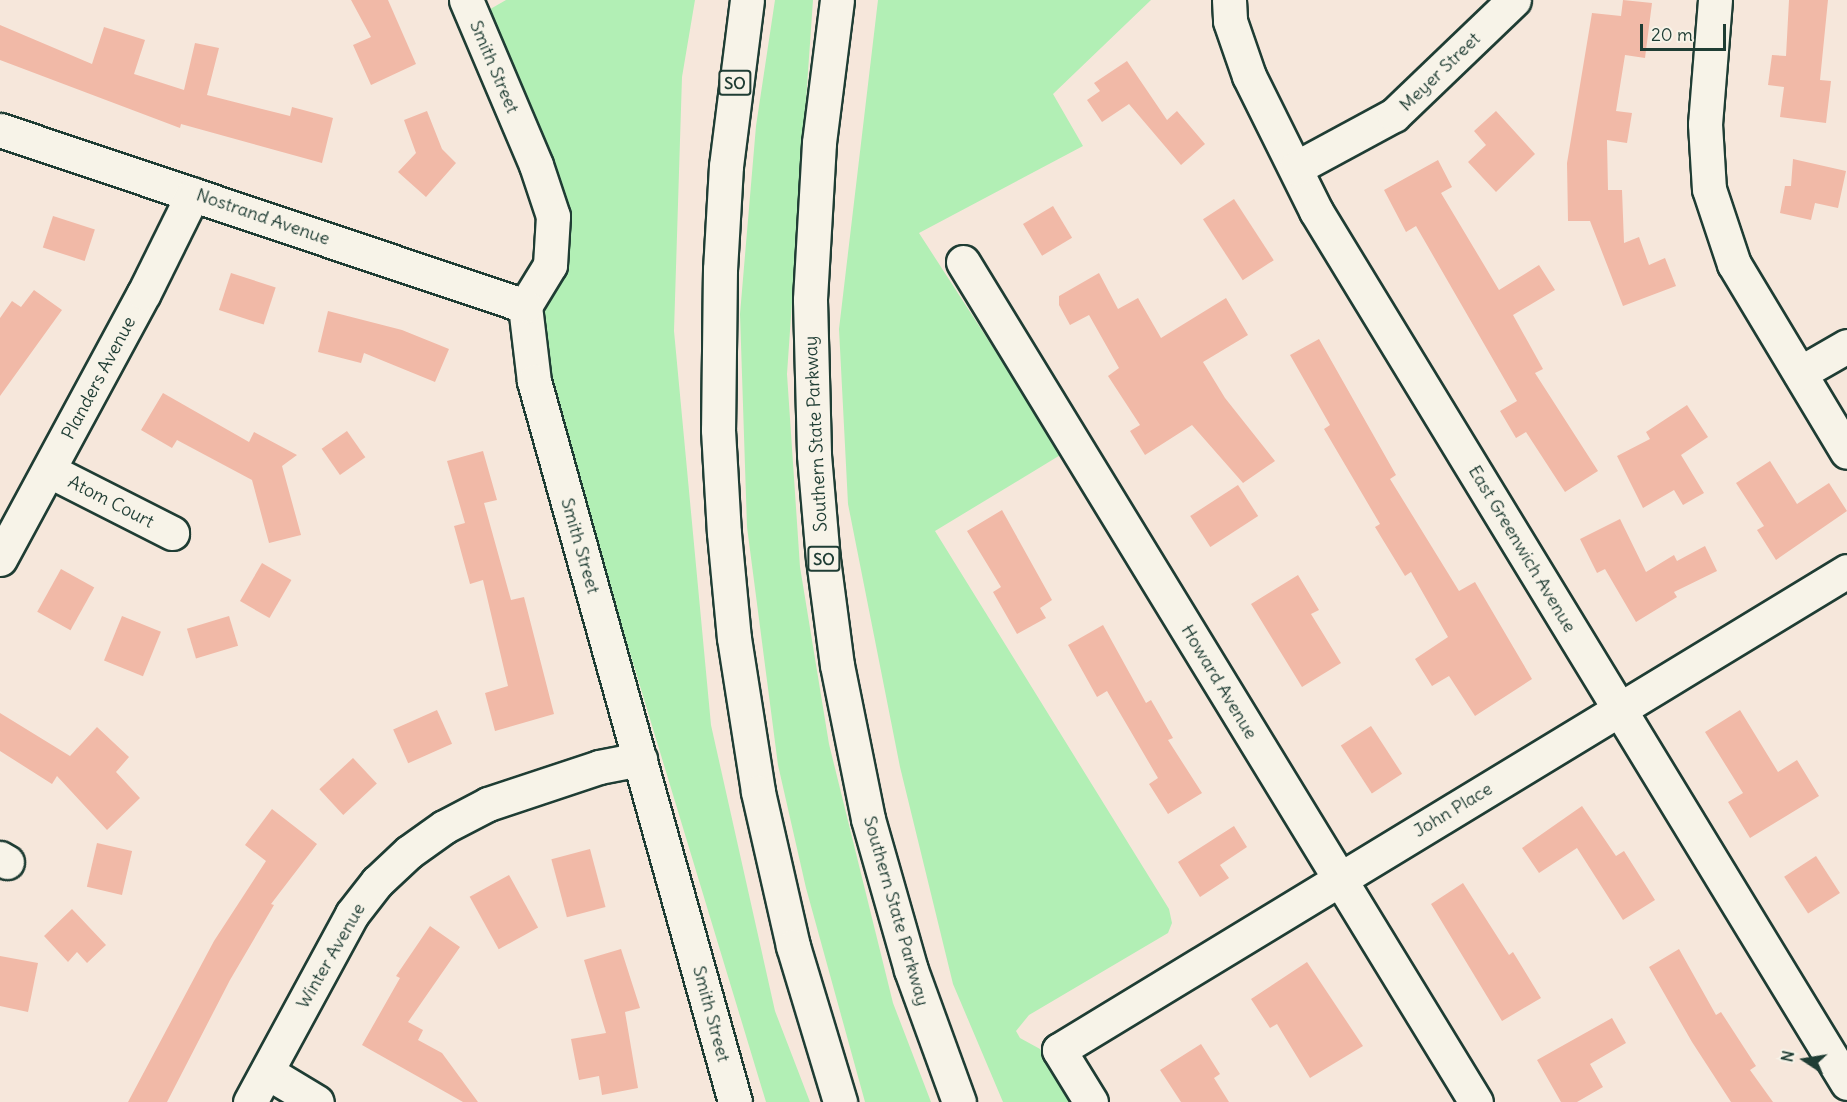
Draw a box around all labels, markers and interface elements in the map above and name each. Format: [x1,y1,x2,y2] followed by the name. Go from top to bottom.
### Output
[1643,12,1728,50] scale bar
[465,17,523,117] street label: Smith Street
[1651,23,1693,46] text: 20 m
[1395,28,1485,116] street label: Meyer Street
[717,70,753,96] road number: SO
[193,184,333,250] street label: Nostrand Avenue
[58,313,140,443] street label: Planders Avenue
[800,335,832,533] street label: Southern State Parkway
[1464,462,1580,636] street label: East Greenwich Avenue
[65,471,157,533] street label: Atom Court
[556,496,604,596] street label: Smith Street
[806,546,842,572] road number: SO
[1176,621,1262,743] street label: Howard Avenue
[1410,778,1496,842] street label: John Place
[859,814,933,1008] street label: Southern State Parkway
[292,899,370,1013] street label: Winter Avenue
[688,964,734,1064] street label: Smith Street
[1775,1030,1835,1090] north arrow
[1776,1049,1798,1064] text: N

